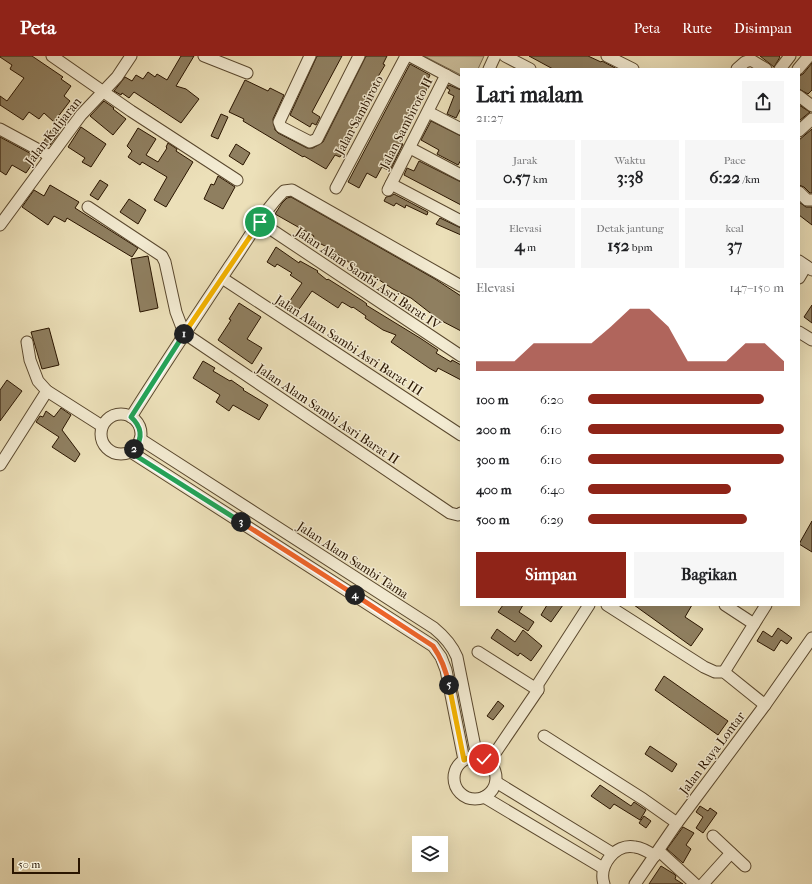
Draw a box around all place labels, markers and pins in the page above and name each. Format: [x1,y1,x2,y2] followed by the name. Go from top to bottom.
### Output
[243,205,277,239] pin
[174,324,194,344] pin: 1
[124,439,144,459] pin: 2
[231,512,251,532] pin: 3
[345,585,365,605] pin: 4
[439,675,459,695] pin: 5
[467,742,501,776] pin

